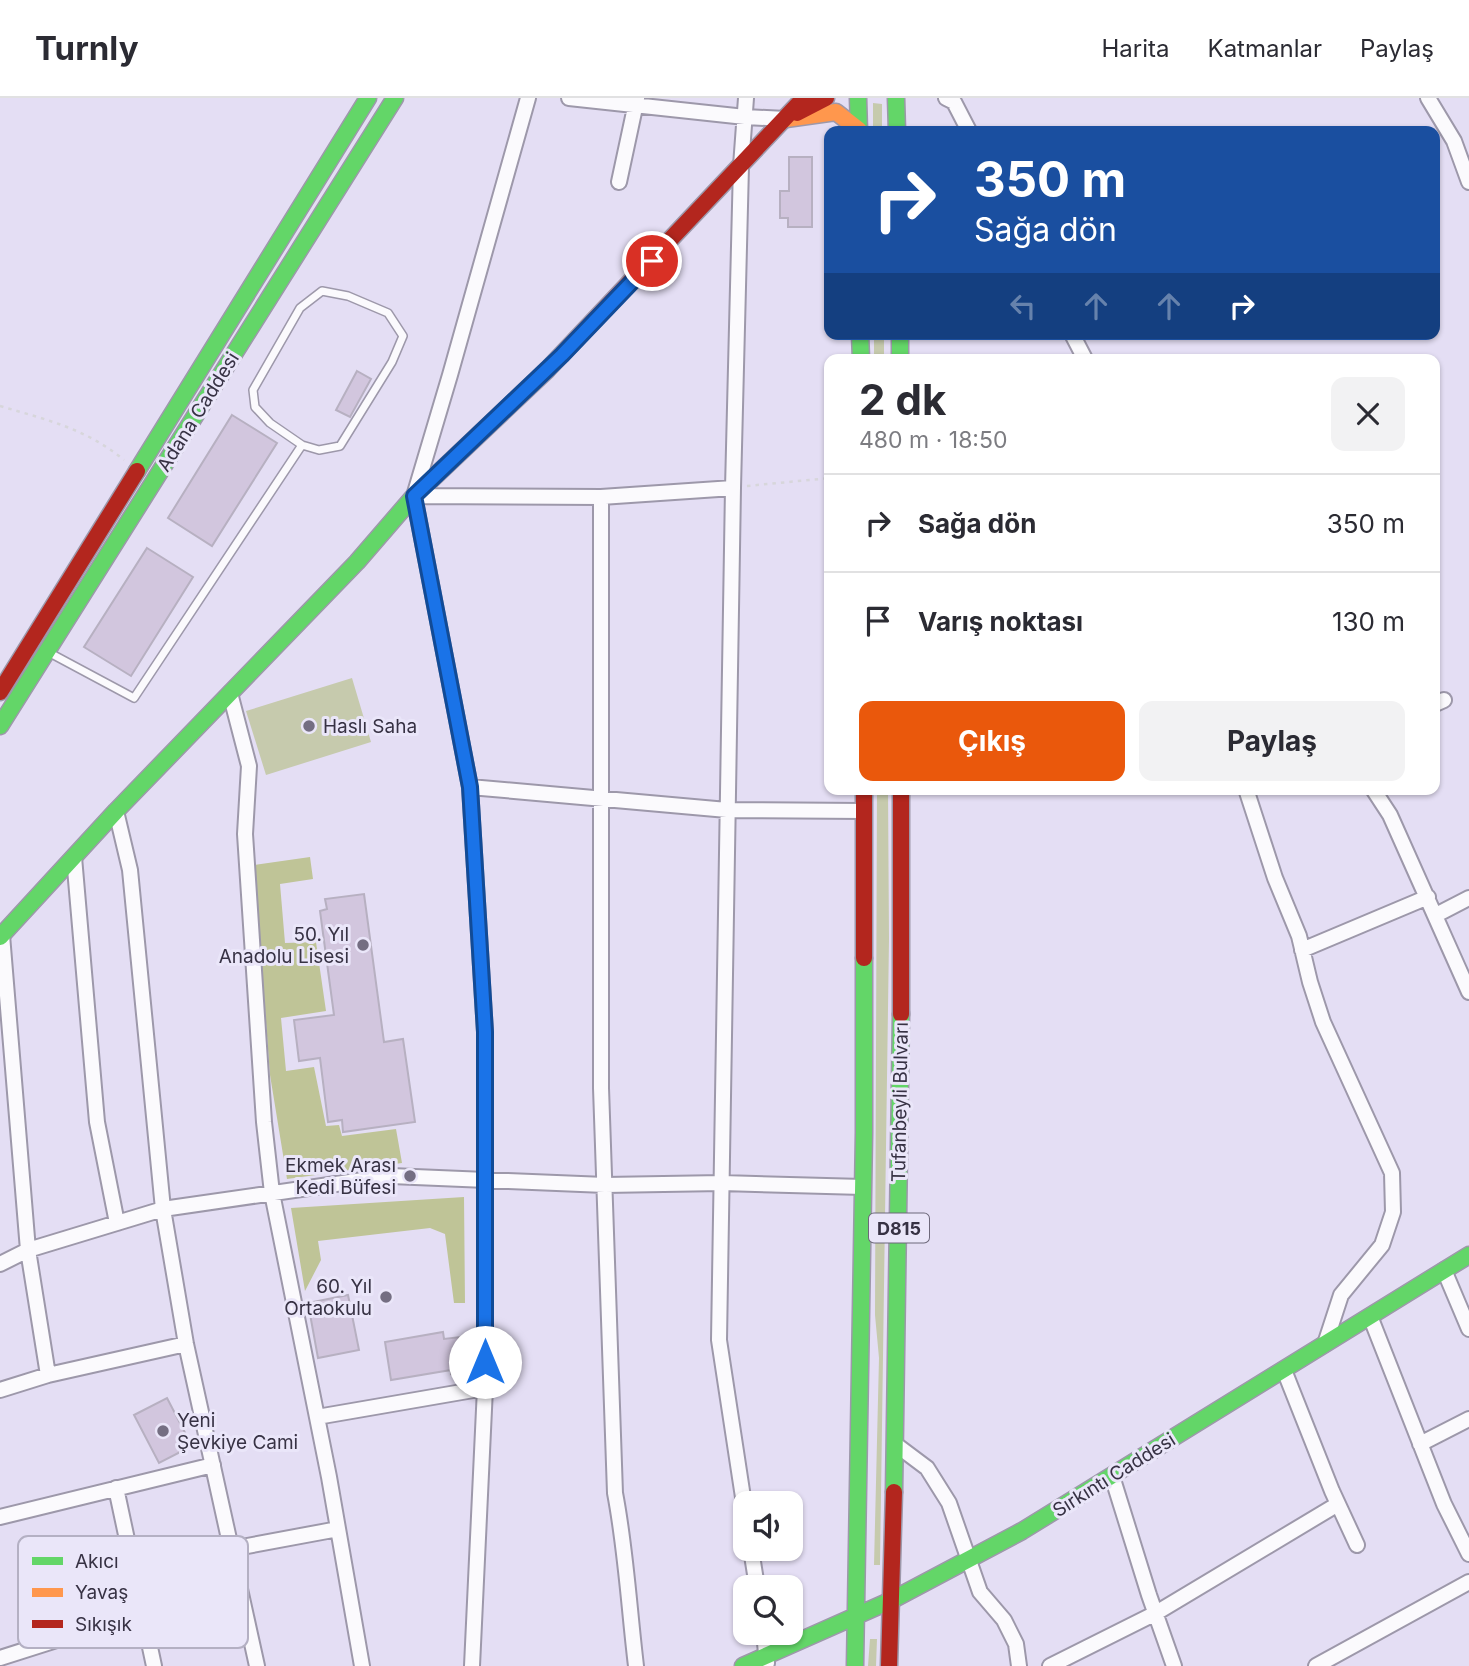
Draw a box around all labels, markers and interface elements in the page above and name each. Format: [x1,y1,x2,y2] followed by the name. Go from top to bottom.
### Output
[35,28,139,68] text: Turnly
[1102,34,1170,63] text: Harita
[1208,34,1322,63] text: Katmanlar
[1360,34,1434,63] text: Paylaş
[974,150,1126,209] text: 350 m
[859,154,950,245] icon: right
[974,210,1117,249] text: Sağa dön
[622,231,682,291] pin
[633,242,671,280] icon: arrive
[1004,287,1042,325] icon: left
[1077,287,1115,325] icon: ahead
[1150,287,1188,325] icon: ahead
[1223,287,1261,325] icon: right
[152,348,244,476] street label: Adana Caddesi
[859,374,946,425] text: 2 dk
[1331,377,1405,451] button: close
[859,426,1007,454] text: 480 m · 18:50
[859,504,897,542] icon: right
[918,508,1036,539] text: Sağa dön
[1327,508,1405,539] text: 350 m
[859,602,897,640] icon: arrive
[918,606,1083,637] text: Varış noktası
[1332,606,1405,637] text: 130 m
[859,701,1125,781] button: Çıkış
[1139,701,1405,781] button: Paylaş
[323,715,417,738] place label: Haslı Saha
[301,718,317,734] marker: Haslı Saha
[219,923,349,968] place label: 50. Yıl Anadolu Lisesi
[355,937,371,953] marker: 50. Yıl Anadolu Lisesi
[887,1022,913,1182] street label: Tufanbeyli Bulvarı
[285,1154,396,1199] place label: Ekmek Arası Kedi Büfesi
[402,1168,418,1184] marker: Ekmek Arası Kedi Büfesi
[869,1213,929,1242] road number: D815
[284,1275,372,1320] place label: 60. Yıl Ortaokulu
[378,1289,394,1305] marker: 60. Yıl Ortaokulu
[448,1325,522,1399] position arrow
[177,1409,298,1454] place label: Yeni Şevkiye Cami
[155,1423,171,1439] marker: Yeni Şevkiye Cami
[1048,1428,1180,1522] street label: Sırkıntı Caddesi
[733,1491,803,1645] map controls
[733,1491,803,1561] button: sound
[18,1536,248,1648] legend
[75,1550,119,1573] text: Akıcı
[733,1575,803,1645] button: search
[75,1581,128,1604] text: Yavaş
[75,1613,132,1636] text: Sıkışık

